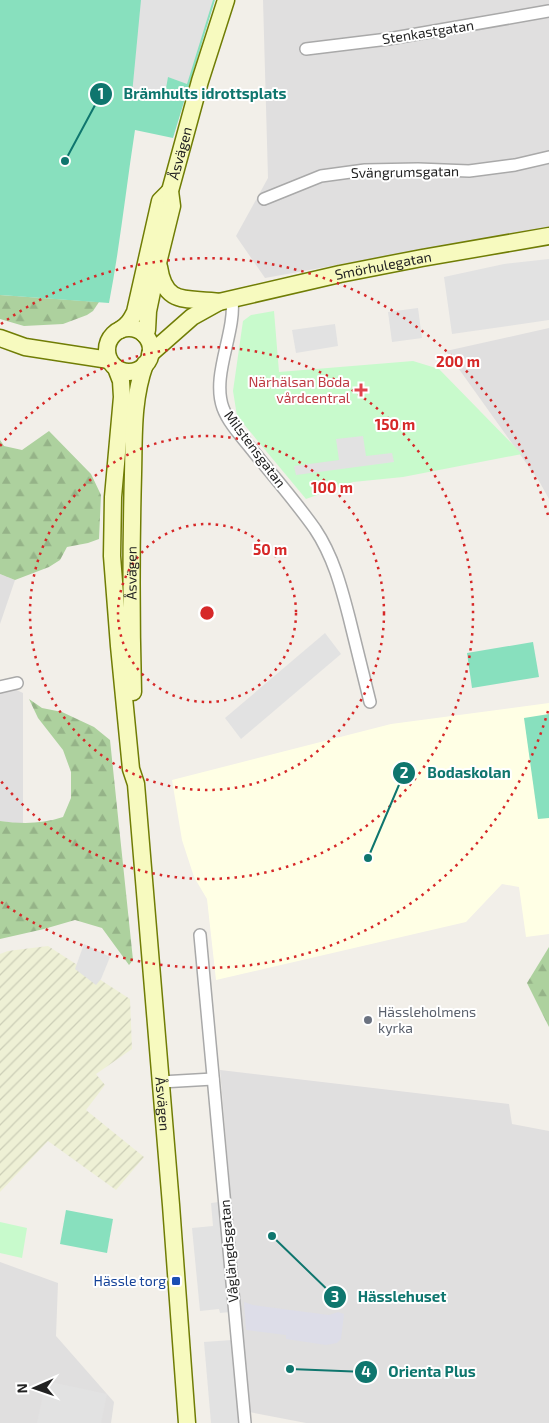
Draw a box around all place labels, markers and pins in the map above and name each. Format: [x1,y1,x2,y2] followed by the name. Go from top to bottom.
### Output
[88,79,296,109] callout: Brämhults idrottsplats
[248,373,351,406] place label: Närhälsan Boda vårdcentral
[354,383,368,397] marker: Närhälsan Boda vårdcentral
[198,604,216,622] centre of rings
[392,758,520,788] callout: Bodaskolan
[378,1003,476,1036] place label: Hässleholmens kyrka
[362,1014,374,1026] marker: Hässleholmens kyrka
[94,1272,166,1289] place label: Hässle torg
[170,1275,182,1287] marker: Hässle torg
[323,1282,457,1312] callout: Hässlehuset
[353,1357,485,1387] callout: Orienta Plus

